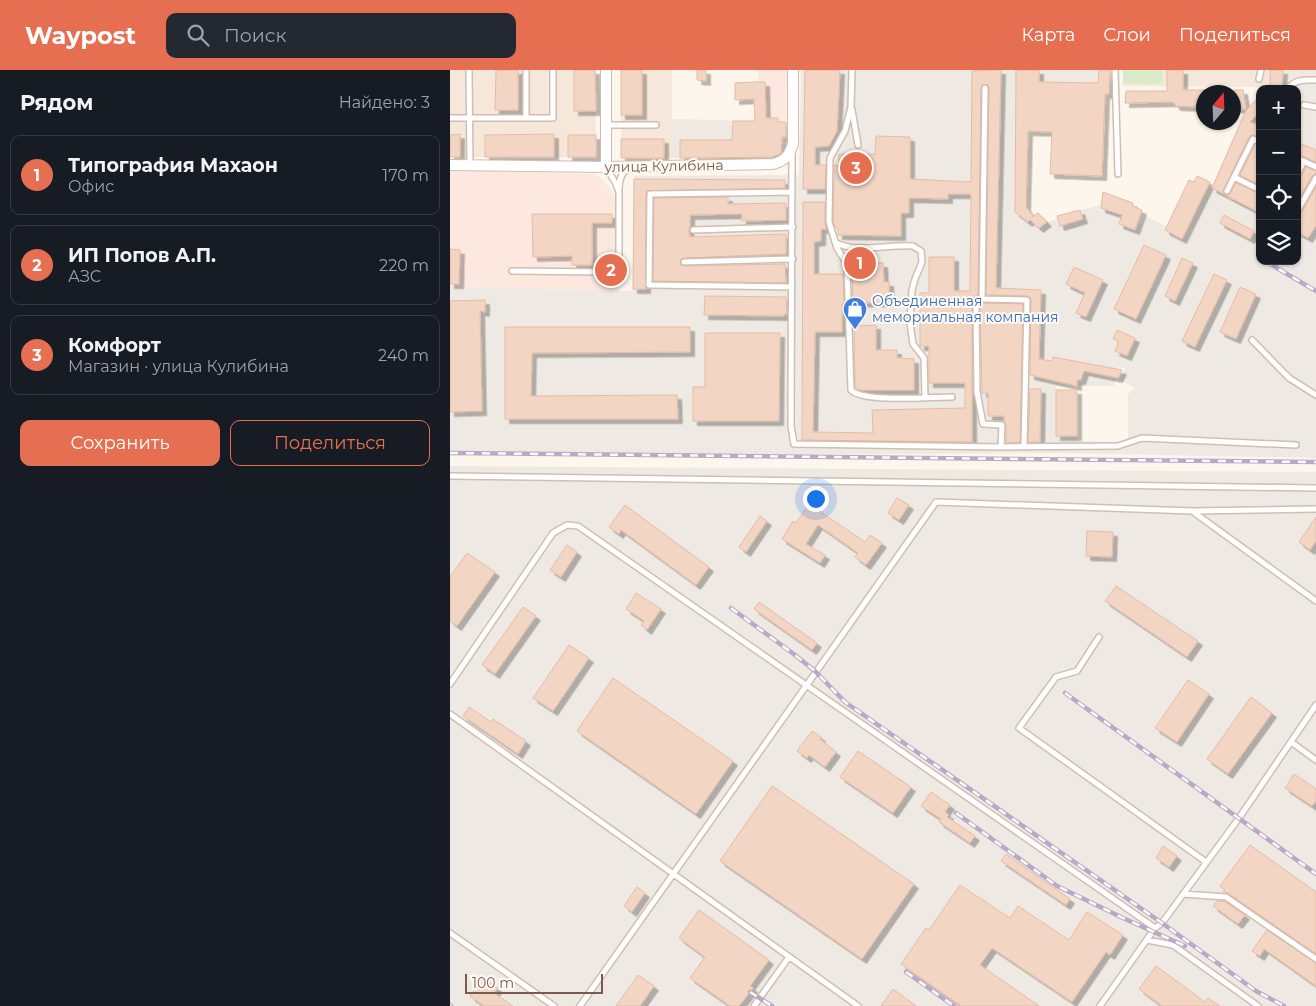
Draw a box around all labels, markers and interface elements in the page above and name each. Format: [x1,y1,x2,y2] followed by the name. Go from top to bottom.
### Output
[166,13,516,58] search box
[25,21,136,50] text: Waypost
[184,21,212,49] icon: search
[224,24,287,47] text: Поиск
[1021,24,1075,46] text: Карта
[1103,24,1151,46] text: Слои
[1179,24,1291,46] text: Поделиться
[1196,85,1241,130] north arrow
[1256,85,1301,265] map controls
[1256,85,1301,130] button: +
[20,90,93,115] text: Рядом
[339,93,430,112] text: Найдено: 3
[1256,130,1301,175] button: −
[840,149,872,187] pin: 3
[68,154,278,177] text: Типография Махаон
[603,156,724,176] street label: улица Кулибина
[34,166,40,185] text: 1
[382,166,429,185] text: 170 m
[1256,175,1301,220] button: locate
[68,177,114,196] text: Офис
[1256,220,1301,265] button: layers
[68,244,216,267] text: ИП Попов А.П.
[844,244,876,282] pin: 1
[595,251,627,289] pin: 2
[32,256,42,275] text: 2
[379,256,429,275] text: 220 m
[68,267,101,286] text: АЗС
[872,292,1059,326] place label: Объединенная мемориальная компания
[842,296,868,330] shop icon: Объединенная мемориальная компания
[68,334,161,357] text: Комфорт
[32,346,42,365] text: 3
[378,346,429,365] text: 240 m
[68,357,289,376] text: Магазин · улица Кулибина
[20,420,220,466] button: Сохранить
[230,420,430,466] button: Поделиться
[803,486,829,512] your location
[465,971,602,994] scale bar
[472,974,514,992] text: 100 m

